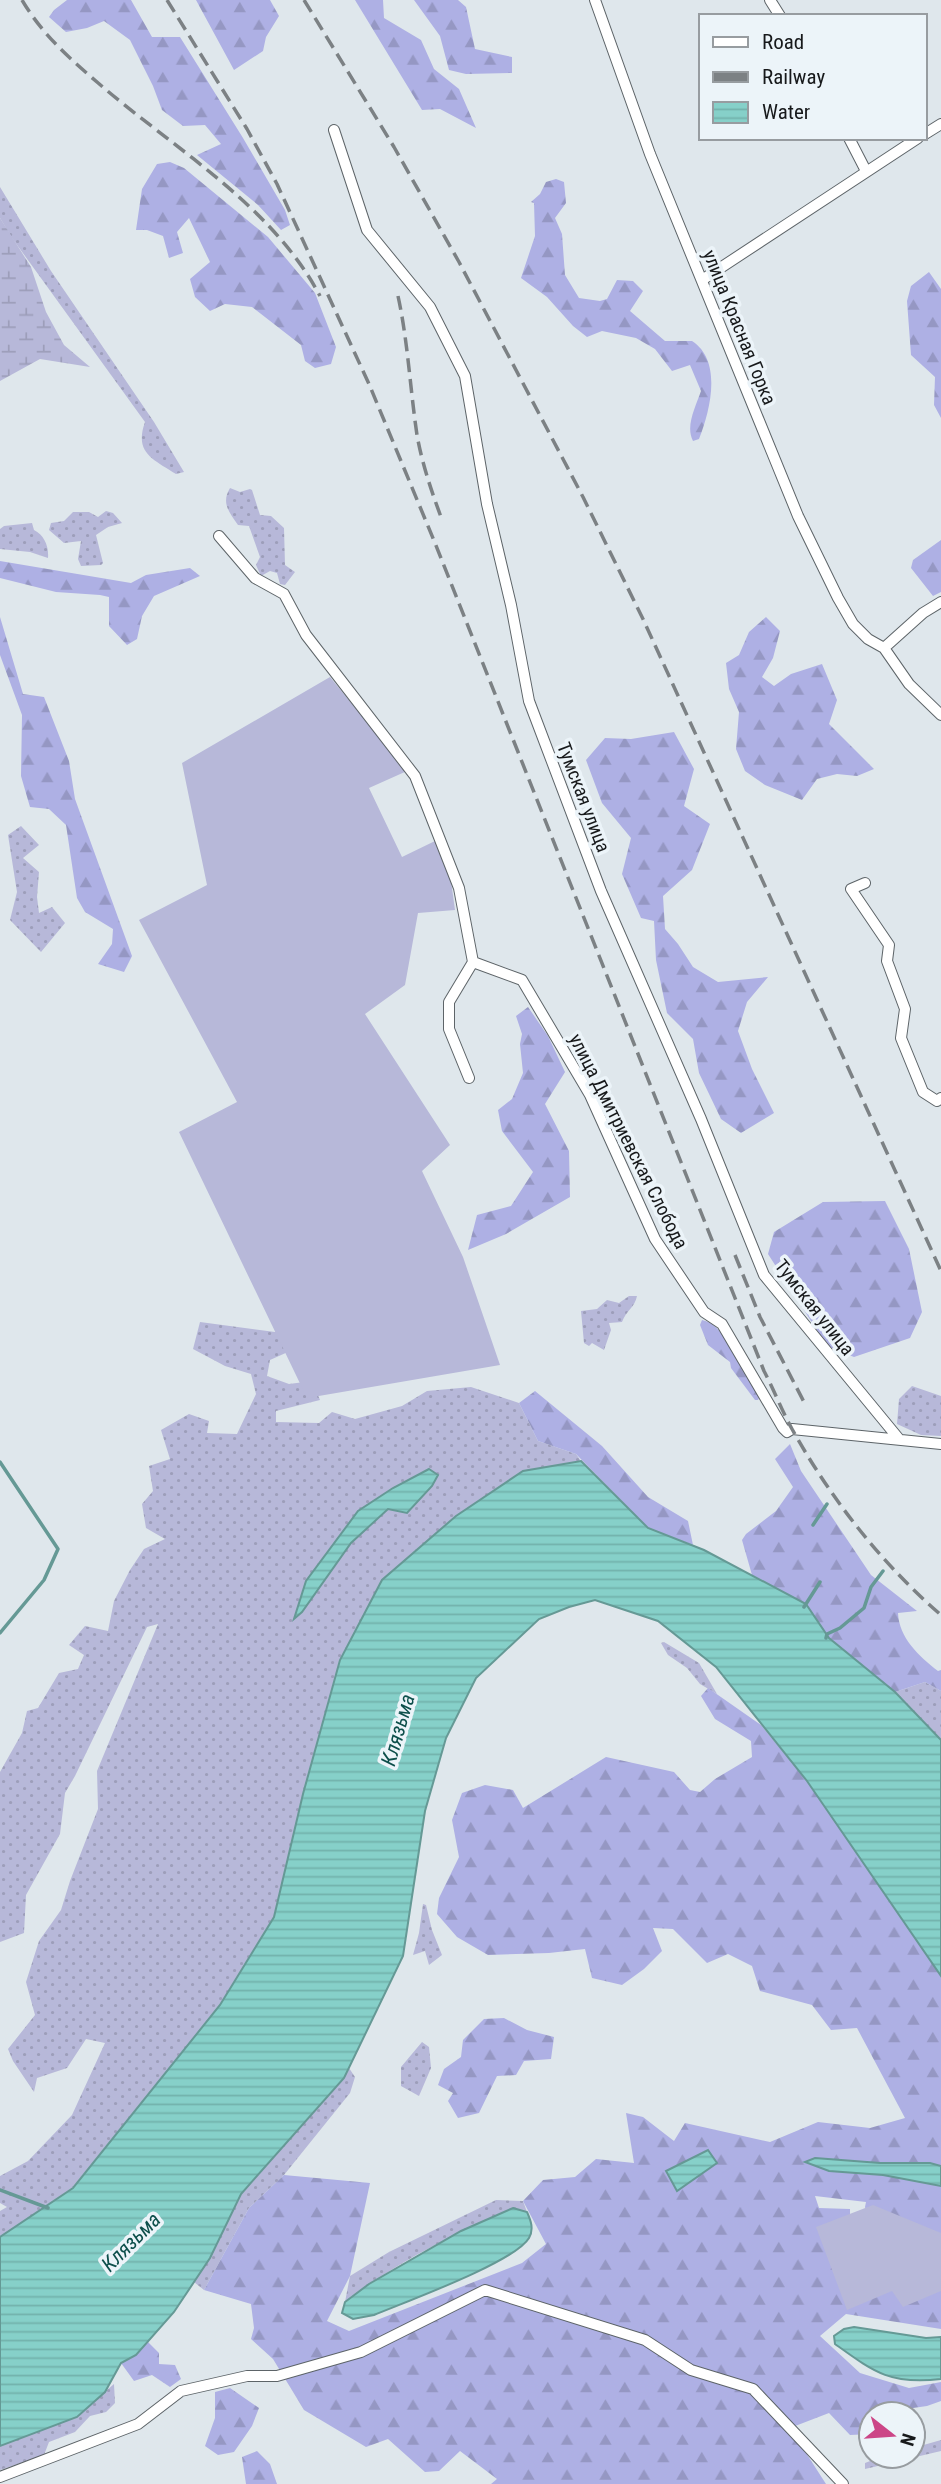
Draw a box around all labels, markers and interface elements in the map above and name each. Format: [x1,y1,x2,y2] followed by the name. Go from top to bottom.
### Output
[699,14,927,140] legend
[762,30,804,54] text: Road
[762,65,825,89] text: Railway
[762,100,810,124] text: Water
[698,246,781,408] street label: улица Красная Горка
[552,739,615,855] street label: Тумская улица
[564,1030,693,1253] street label: улица Дмитриевская Слобода
[770,1255,859,1360] street label: Тумская улица
[376,1691,420,1769] water label: Клязьма
[97,2208,165,2276] water label: Клязьма
[857,2400,927,2470] north arrow
[895,2431,920,2449] text: N

